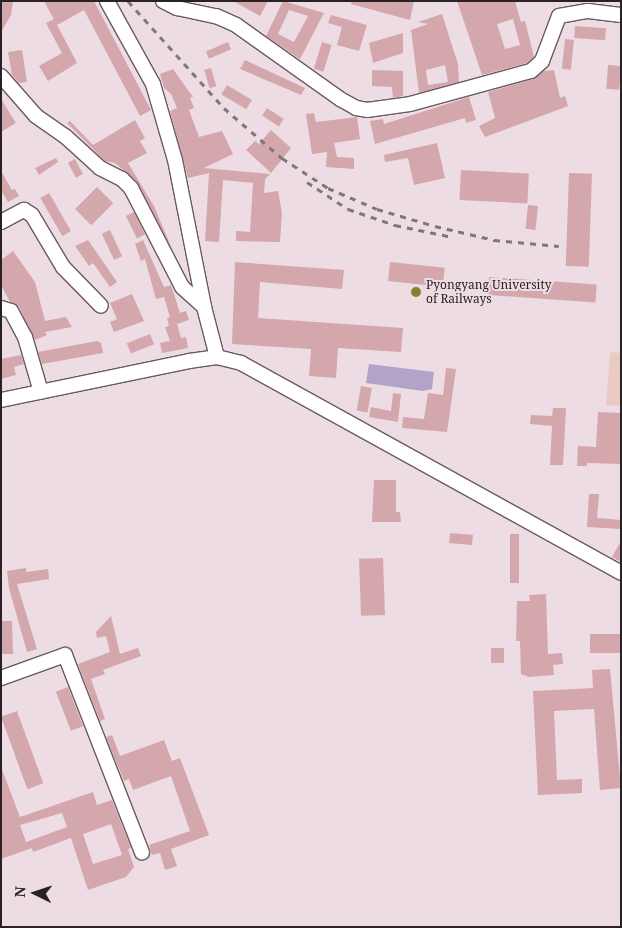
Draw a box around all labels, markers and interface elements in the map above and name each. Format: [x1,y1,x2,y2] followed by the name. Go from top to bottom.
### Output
[426,278,551,306] place label: Pyongyang University of Railways
[410,286,422,298] marker: Pyongyang University of Railways
[10,868,60,918] north arrow
[10,886,29,898] text: N

